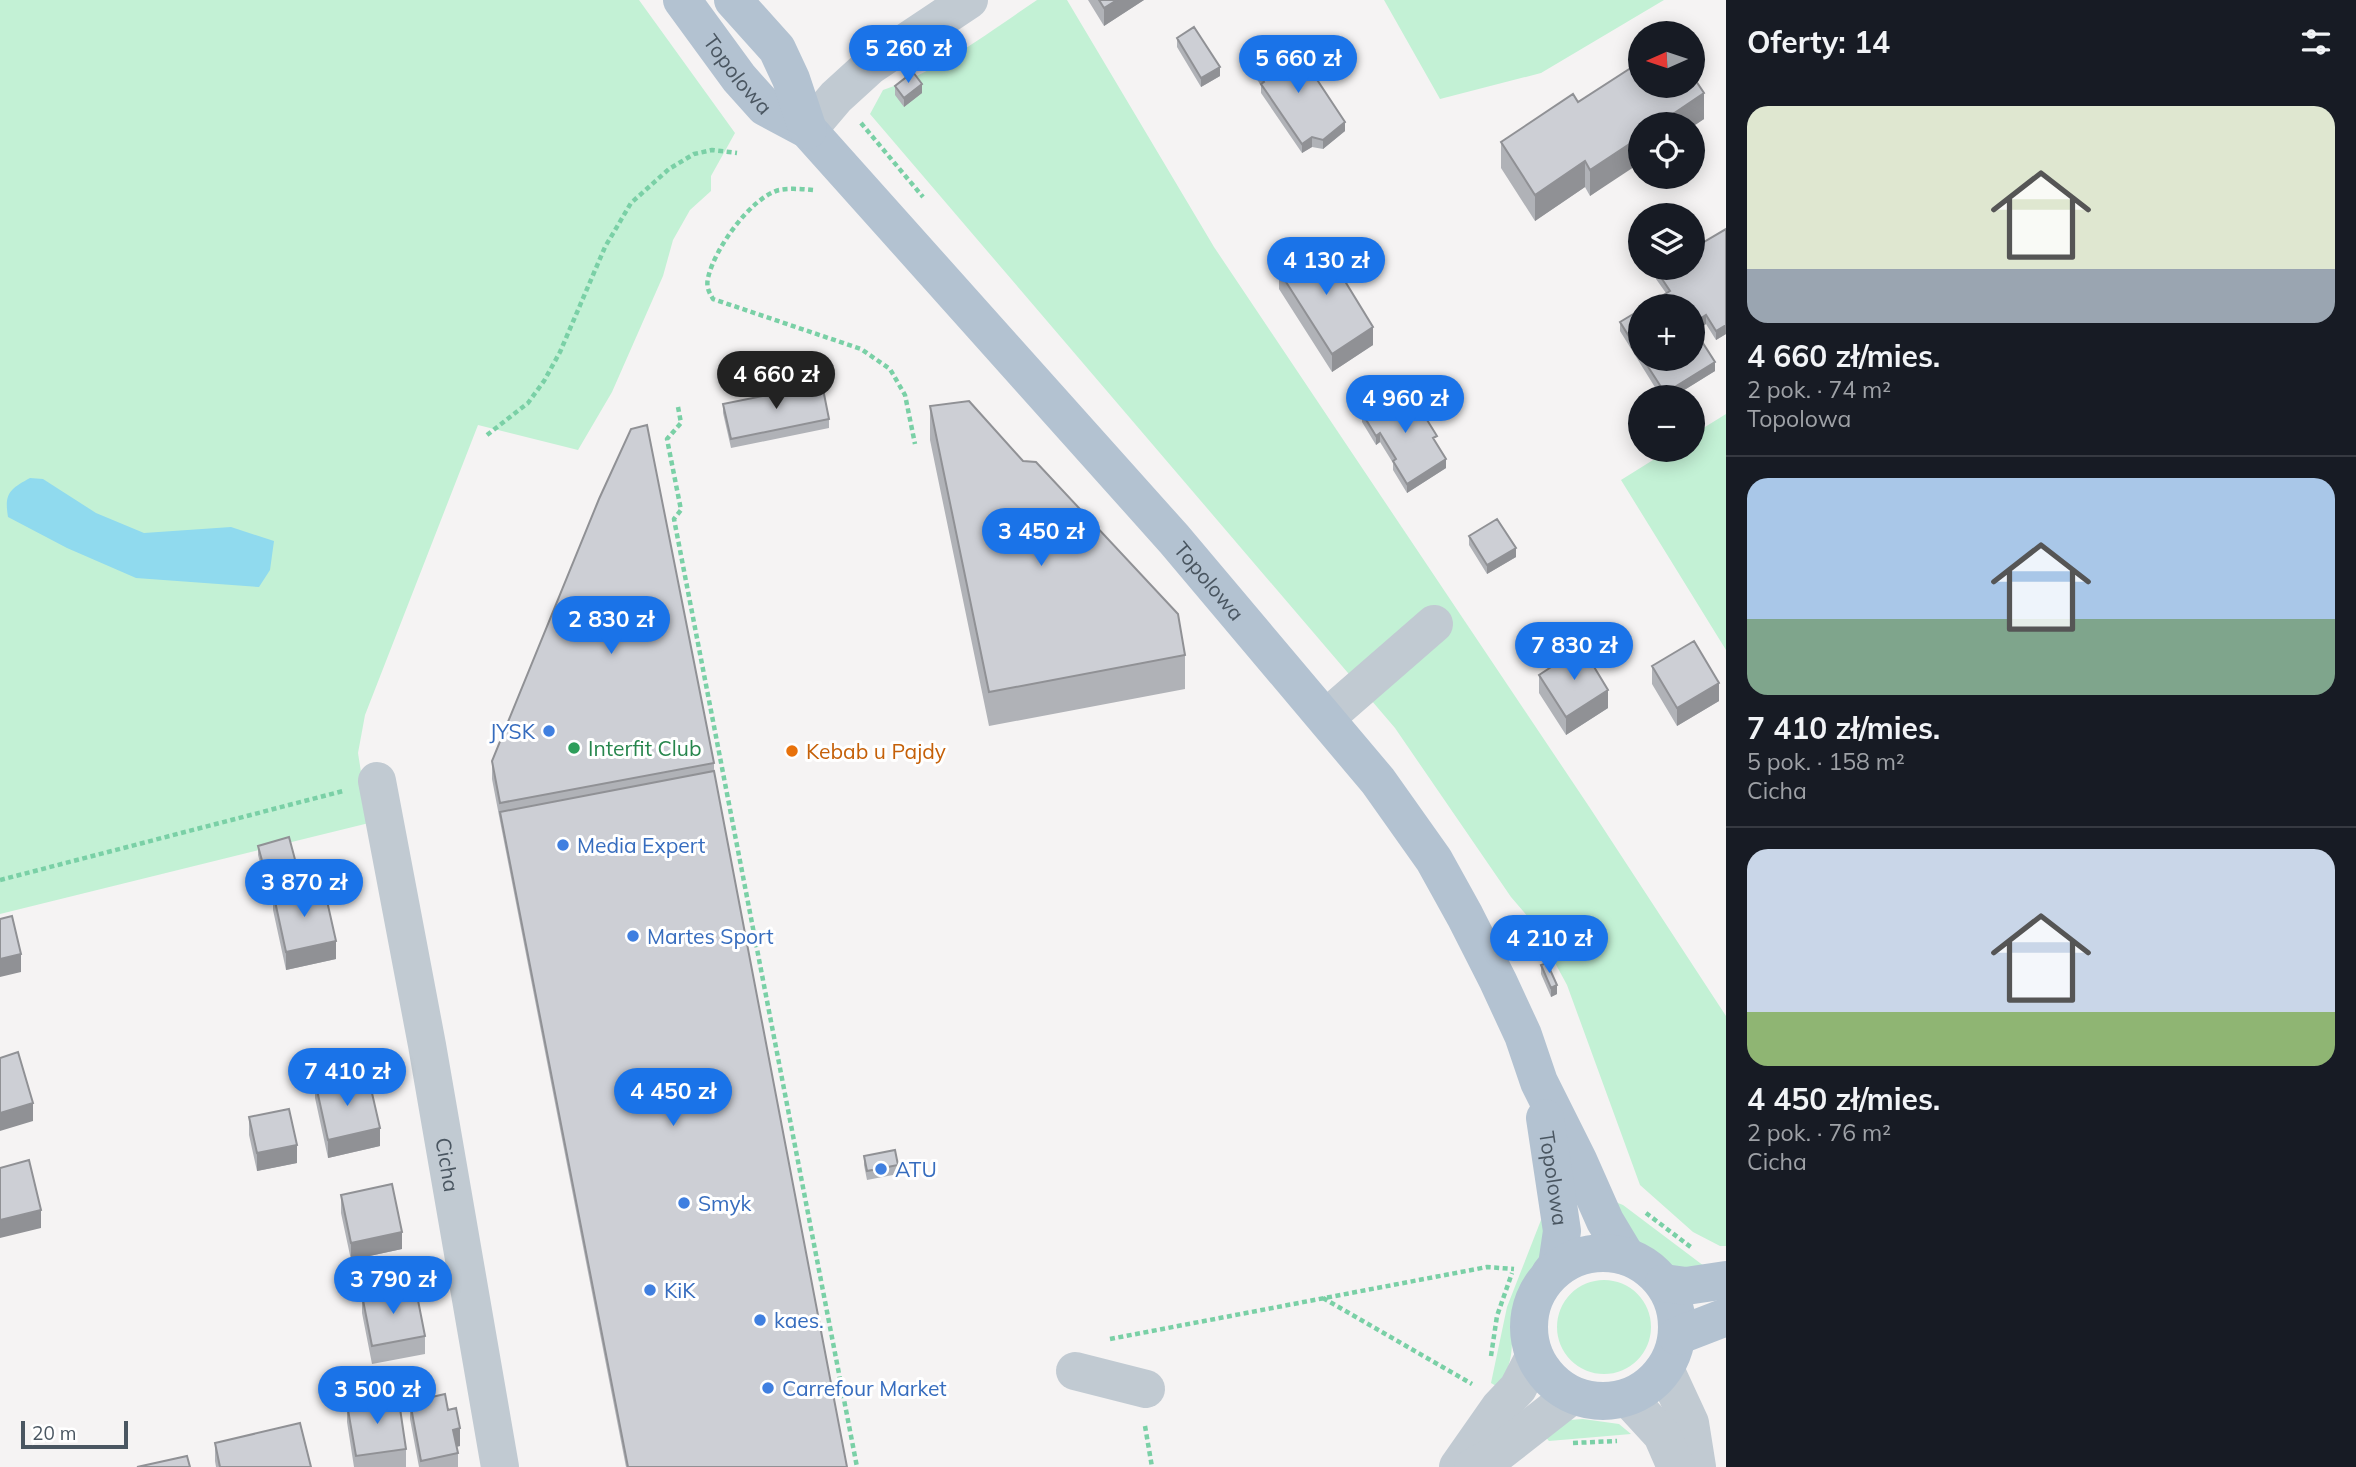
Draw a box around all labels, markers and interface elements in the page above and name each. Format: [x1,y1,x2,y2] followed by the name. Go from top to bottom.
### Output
[1628,21,1704,98] north arrow
[1628,21,1705,462] map controls
[1747,23,1890,61] text: Oferty: 14
[2297,23,2335,61] icon: filters
[836,25,980,85] pin: 5 260 zł
[698,29,778,119] street label: Topolowa
[865,33,951,62] text: 5 260 zł
[1226,36,1370,95] pin: 5 660 zł
[1255,43,1341,72] text: 5 660 zł
[1628,112,1705,189] button: locate
[1978,152,2104,278] icon: home
[1628,203,1705,280] button: layers
[1254,238,1398,297] pin: 4 130 zł
[1283,245,1369,274] text: 4 130 zł
[1628,294,1705,371] button: +
[1747,337,1940,375] text: 4 660 zł/mies.
[704,352,848,411] pin: 4 660 zł
[733,359,819,388] text: 4 660 zł
[1747,375,1891,404] text: 2 pok. · 74 m²
[1333,376,1477,435] pin: 4 960 zł
[1362,383,1448,412] text: 4 960 zł
[1628,385,1705,462] button: −
[1747,404,1851,433] text: Topolowa
[969,508,1113,568] pin: 3 450 zł
[998,516,1084,545] text: 3 450 zł
[1978,524,2104,650] icon: home
[1169,536,1250,626] street label: Topolowa
[539,596,683,656] pin: 2 830 zł
[568,604,654,633] text: 2 830 zł
[1502,622,1646,682] pin: 7 830 zł
[1531,630,1617,659] text: 7 830 zł
[1747,709,1940,747] text: 7 410 zł/mies.
[489,718,536,744] place label: JYSK
[541,723,557,739] marker: JYSK
[588,735,702,761] place label: Interfit Club
[806,738,946,764] place label: Kebab u Pajdy
[566,740,582,756] marker: Interfit Club
[784,743,800,759] marker: Kebab u Pajdy
[1747,747,1905,776] text: 5 pok. · 158 m²
[1747,776,1807,805] text: Cicha
[577,832,705,858] place label: Media Expert
[555,837,571,853] marker: Media Expert
[232,860,376,919] pin: 3 870 zł
[261,867,347,896] text: 3 870 zł
[1978,895,2104,1021] icon: home
[1477,916,1621,975] pin: 4 210 zł
[647,923,774,949] place label: Martes Sport
[1506,923,1592,952] text: 4 210 zł
[625,928,641,944] marker: Martes Sport
[275,1048,419,1108] pin: 7 410 zł
[304,1056,390,1085] text: 7 410 zł
[601,1068,745,1128] pin: 4 450 zł
[630,1076,716,1105] text: 4 450 zł
[1747,1080,1940,1118] text: 4 450 zł/mies.
[1747,1118,1891,1147] text: 2 pok. · 76 m²
[1534,1129,1574,1227] street label: Topolowa
[430,1135,465,1194] street label: Cicha
[1747,1147,1807,1176] text: Cicha
[895,1156,937,1182] place label: ATU
[873,1161,889,1177] marker: ATU
[698,1190,752,1216] place label: Smyk
[676,1195,692,1211] marker: Smyk
[321,1256,465,1316] pin: 3 790 zł
[350,1264,436,1293] text: 3 790 zł
[664,1277,696,1303] place label: KiK
[642,1282,658,1298] marker: KiK
[774,1307,824,1333] place label: kaes.
[752,1312,768,1328] marker: kaes.
[305,1366,449,1426] pin: 3 500 zł
[334,1374,420,1403] text: 3 500 zł
[782,1375,947,1401] place label: Carrefour Market
[760,1380,776,1396] marker: Carrefour Market
[21,1418,128,1450] scale bar
[32,1421,76,1445] text: 20 m

